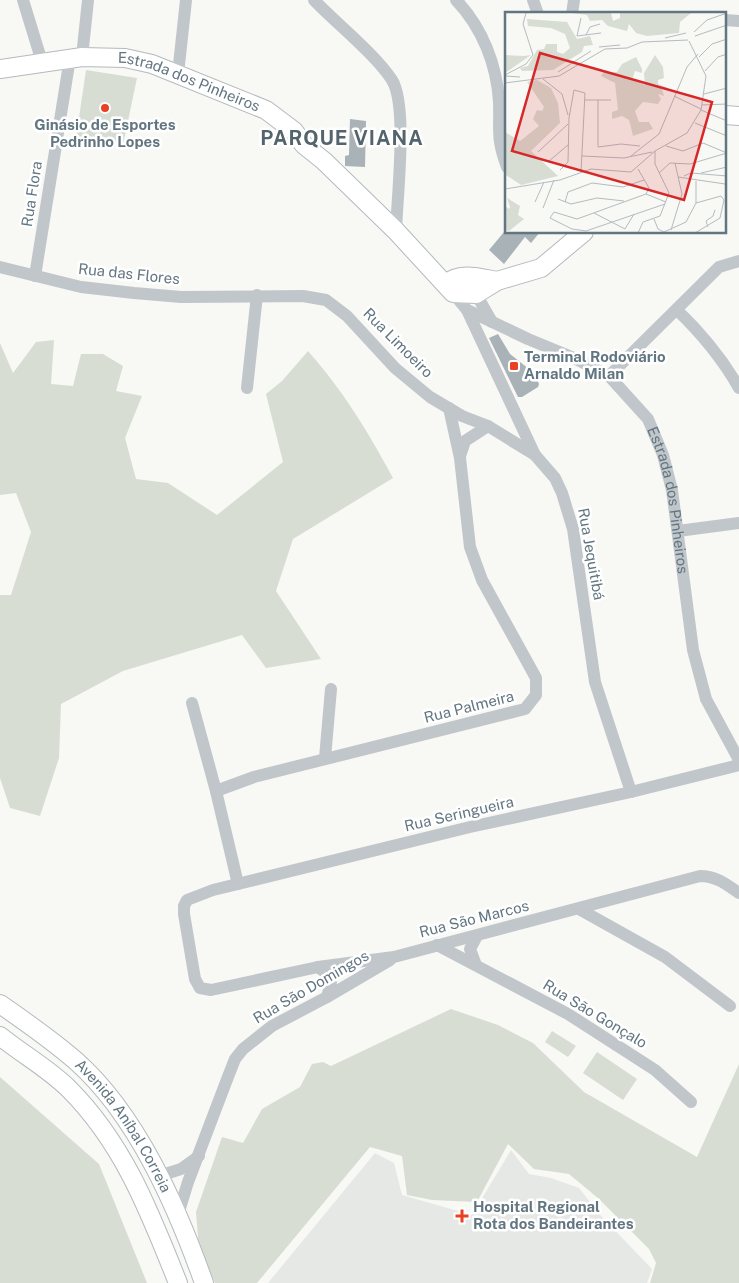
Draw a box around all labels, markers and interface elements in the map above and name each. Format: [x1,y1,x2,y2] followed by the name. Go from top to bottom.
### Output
[505,12,726,234] inset map
[118,49,263,115] street label: Estrada dos Pinheiros
[99,102,111,114] marker: Ginásio de Esportes Pedrinho Lopes
[34,116,176,150] place label: Ginásio de Esportes Pedrinho Lopes
[260,126,424,150] district label: PARQUE VIANA
[18,160,45,228] street label: Rua Flora
[77,260,181,287] street label: Rua das Flores
[360,304,437,381] street label: Rua Limoeiro
[524,348,666,382] place label: Terminal Rodoviário Arnaldo Milan
[508,360,520,372] marker: Terminal Rodoviário Arnaldo Milan
[644,424,692,575] street label: Estrada dos Pinheiros
[575,507,608,601] street label: Rua Jequitibá
[422,687,516,726] street label: Rua Palmeira
[403,793,515,834] street label: Rua Seringueira
[417,897,530,940] street label: Rua São Marcos
[250,947,371,1027] street label: Rua São Domingos
[540,976,650,1051] street label: Rua São Gonçalo
[72,1056,175,1195] street label: Avenida Aníbal Correia
[473,1198,634,1232] place label: Hospital Regional Rota dos Bandeirantes
[455,1209,469,1223] marker: Hospital Regional Rota dos Bandeirantes

